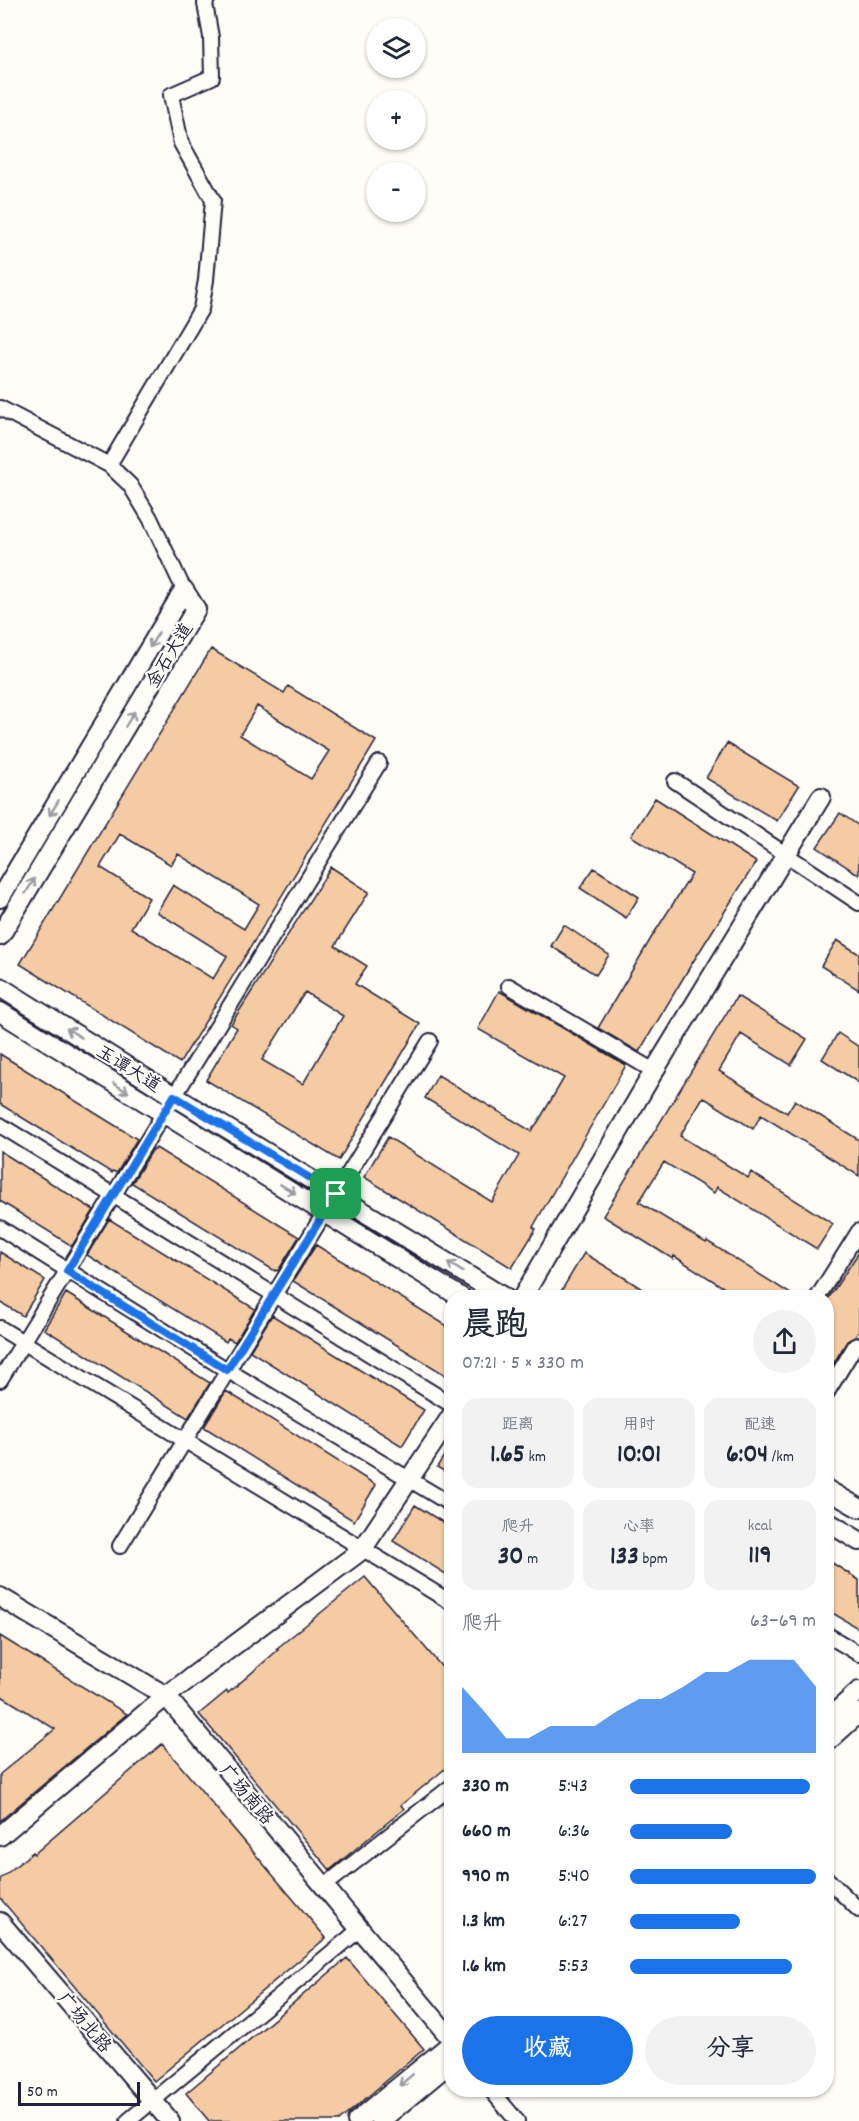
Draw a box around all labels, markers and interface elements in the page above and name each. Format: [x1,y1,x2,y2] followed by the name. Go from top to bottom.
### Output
[366,18,426,222] map controls
[366,18,426,78] button: layers
[366,90,426,150] button: +
[366,162,426,222] button: −
[142,619,200,694] street label: 金石大道
[147,631,159,648] one-way arrow
[125,711,137,728] one-way arrow
[47,799,59,816] one-way arrow
[25,878,37,895] one-way arrow
[66,1027,83,1039] one-way arrow
[91,1040,165,1100] street label: 玉谭大道
[112,1082,129,1094] one-way arrow
[310,1168,361,1219] pin
[319,1177,352,1210] icon: arrive
[279,1183,296,1195] one-way arrow
[447,1260,464,1272] one-way arrow
[462,1304,528,1351] text: 晨跑
[753,1310,816,1373] button: share
[462,1350,584,1378] text: 07:21 · 5 × 330 m
[502,1414,534,1437] text: 距离
[623,1414,655,1437] text: 用时
[744,1414,776,1437] text: 配速
[490,1437,525,1474] text: 1.65
[617,1437,661,1474] text: 10:01
[726,1437,768,1474] text: 6:04
[525,1446,546,1469] text: km
[768,1446,794,1469] text: /km
[748,1515,772,1538] text: kcal
[502,1516,534,1539] text: 爬升
[623,1516,655,1539] text: 心率
[748,1538,772,1575] text: 119
[498,1539,524,1576] text: 30
[610,1539,639,1576] text: 133
[524,1548,538,1571] text: m
[639,1548,668,1571] text: bpm
[750,1608,816,1636] text: 63–69 m
[462,1611,502,1639] text: 爬升
[212,1760,278,1831] street label: 广场南路
[462,1773,509,1801] text: 330 m
[558,1773,588,1801] text: 5:43
[462,1818,511,1846] text: 660 m
[558,1818,590,1846] text: 6:36
[462,1863,510,1891] text: 990 m
[558,1863,590,1891] text: 5:40
[462,1908,505,1936] text: 1.3 km
[558,1908,588,1936] text: 6:27
[462,1953,506,1981] text: 1.6 km
[558,1953,589,1981] text: 5:53
[50,1988,116,2059] street label: 广场北路
[462,2016,633,2085] button: 收藏
[645,2016,816,2085] button: 分享
[399,2073,414,2087] one-way arrow
[18,2079,140,2106] scale bar
[27,2081,58,2104] text: 50 m

